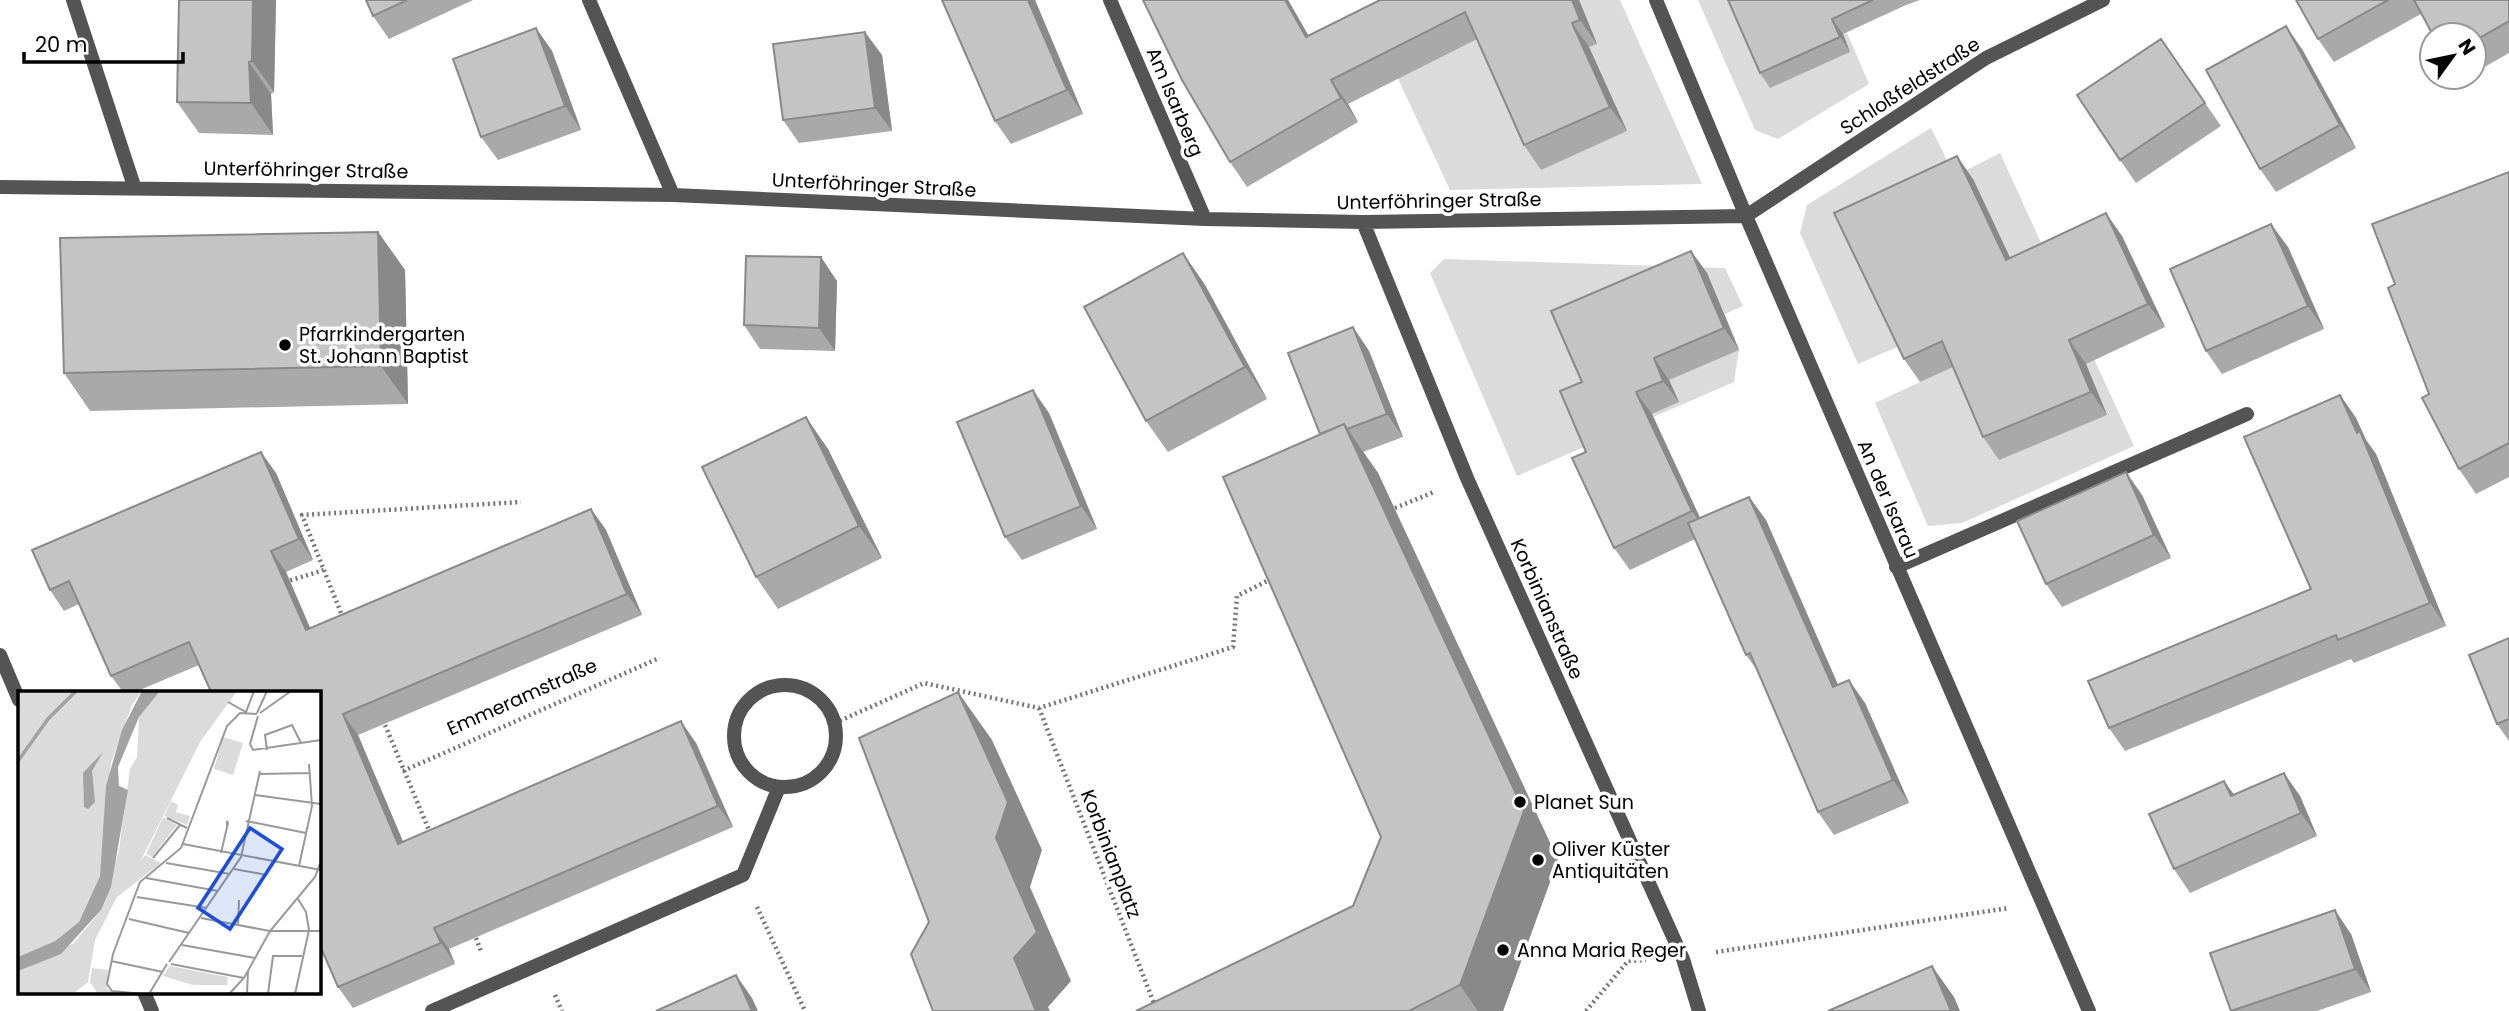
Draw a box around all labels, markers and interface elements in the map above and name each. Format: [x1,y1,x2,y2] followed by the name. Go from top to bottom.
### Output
[24,21,184,65] scale bar
[2418,21,2488,91] north arrow
[35,30,88,59] text: 20 m
[1835,31,1985,141] street label: Schloßfeldstraße
[2452,34,2482,60] text: N
[1140,43,1210,161] street label: Am Isarberg
[203,155,409,185] street label: Unterföhringer Straße
[771,166,977,204] street label: Unterföhringer Straße
[1336,186,1542,216] street label: Unterföhringer Straße
[299,321,469,370] place label: Pfarrkindergarten St. Johann Baptist
[277,337,293,353] marker: Pfarrkindergarten St. Johann Baptist
[1851,436,1925,562] street label: An der Isarau
[1504,534,1590,684] street label: Korbinianstraße
[443,652,601,742] street label: Emmeramstraße
[18,691,320,993] inset map
[1074,786,1148,922] street label: Korbinianplatz
[1534,789,1634,816] place label: Planet Sun
[1512,794,1528,810] marker: Planet Sun
[1552,836,1670,885] place label: Oliver Küster Antiquitäten
[1530,852,1546,868] marker: Oliver Küster Antiquitäten
[1517,937,1686,964] place label: Anna Maria Reger
[1495,942,1511,958] marker: Anna Maria Reger

